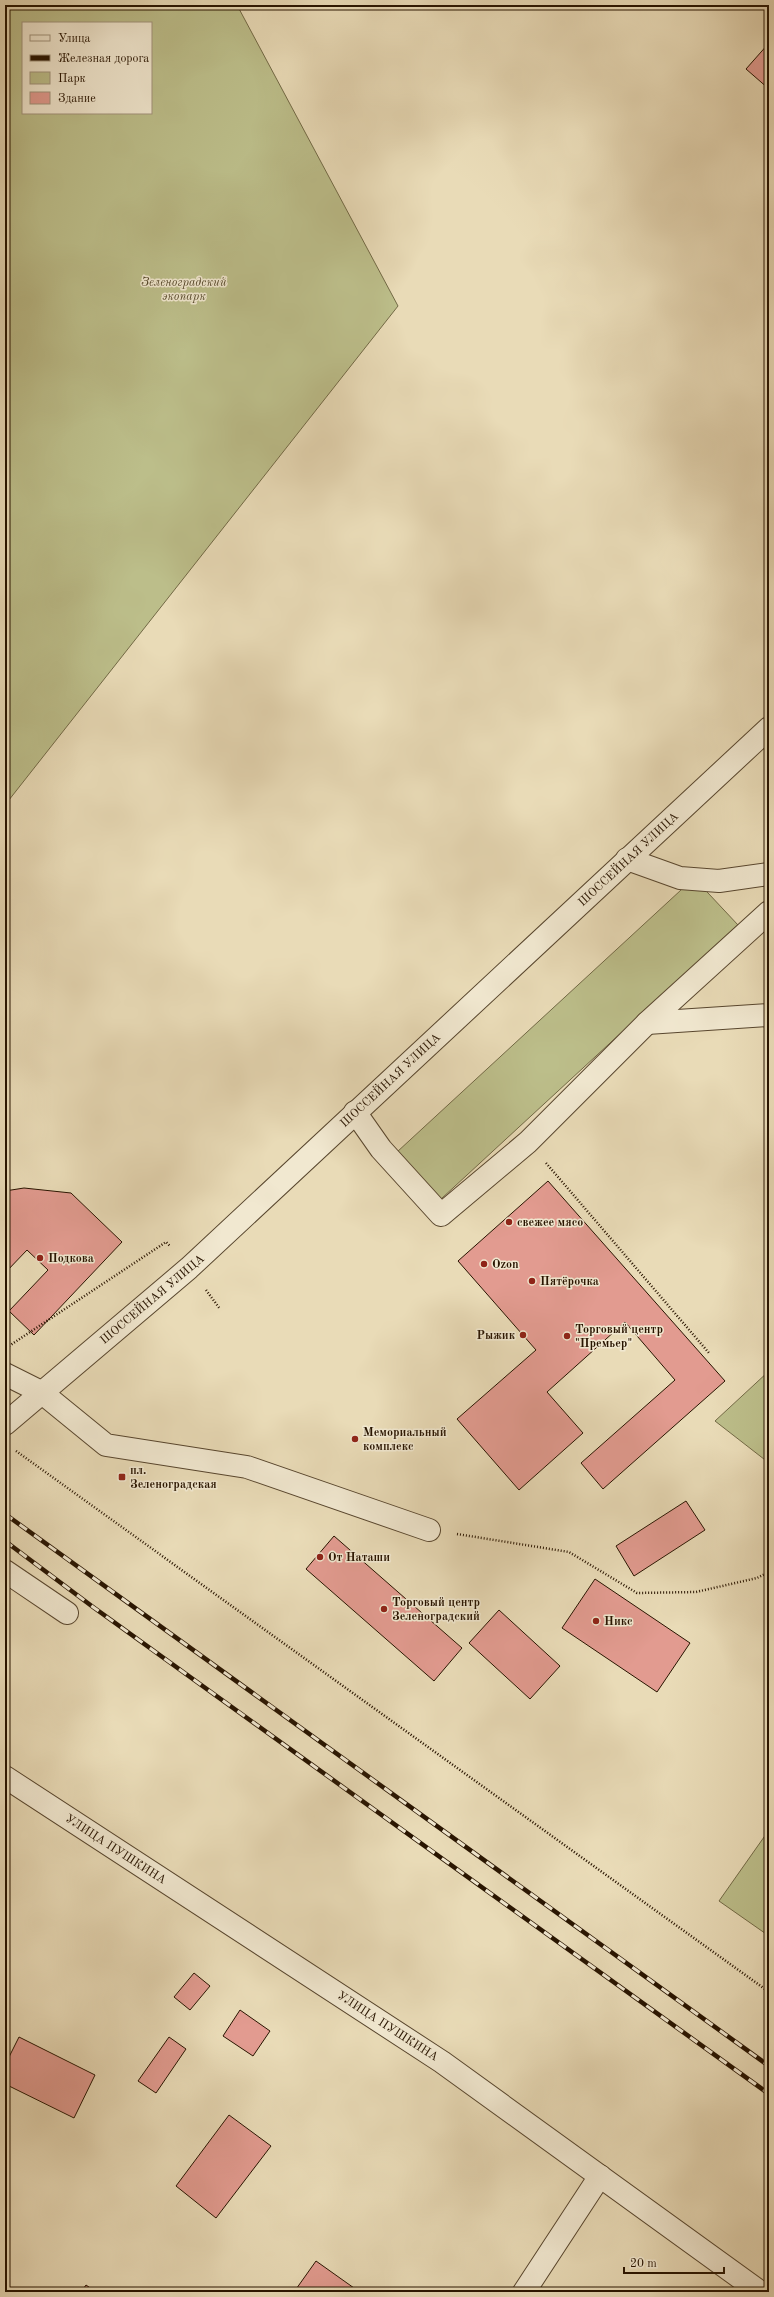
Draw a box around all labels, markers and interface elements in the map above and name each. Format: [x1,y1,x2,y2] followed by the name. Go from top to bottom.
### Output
[22,22,152,114] legend
[58,33,91,45] text: Улица
[58,53,149,65] text: Железная дорога
[58,73,86,85] text: Парк
[58,93,96,105] text: Здание
[141,276,227,303] park label: Зеленоградский экопарк
[574,808,681,909] street label: ШОССЕЙНАЯ УЛИЦА
[336,1029,443,1130] street label: ШОССЕЙНАЯ УЛИЦА
[504,1217,514,1227] marker: свежее мясо
[517,1217,583,1229] place label: свежее мясо
[96,1251,207,1347] street label: ШОССЕЙНАЯ УЛИЦА
[35,1253,45,1263] marker: Подкова
[48,1253,94,1265] place label: Подкова
[479,1259,489,1269] marker: Ozon
[492,1259,519,1271] place label: Ozon
[527,1276,537,1286] marker: Пятёрочка
[540,1276,599,1288] place label: Пятёрочка
[575,1324,663,1350] place label: Торговый центр "Премьер"
[477,1330,516,1342] place label: Рыжик
[518,1330,528,1340] marker: Рыжик
[562,1331,572,1341] marker: Торговый центр "Премьер"
[363,1427,447,1453] place label: Мемориальный комплекс
[350,1434,360,1444] marker: Мемориальный комплекс
[130,1465,217,1491] place label: пл. Зеленоградская
[117,1472,127,1482] marker: пл. Зеленоградская
[315,1552,325,1562] marker: От Наташи
[328,1552,390,1564] place label: От Наташи
[392,1597,480,1623] place label: Торговый центр Зеленоградский
[379,1604,389,1614] marker: Торговый центр Зеленоградский
[591,1616,601,1626] marker: Никс
[604,1616,633,1628] place label: Никс
[63,1813,168,1887] street label: УЛИЦА ПУШКИНА
[335,1990,440,2064] street label: УЛИЦА ПУШКИНА
[624,2249,724,2275] scale bar
[630,2258,657,2270] text: 20 m

